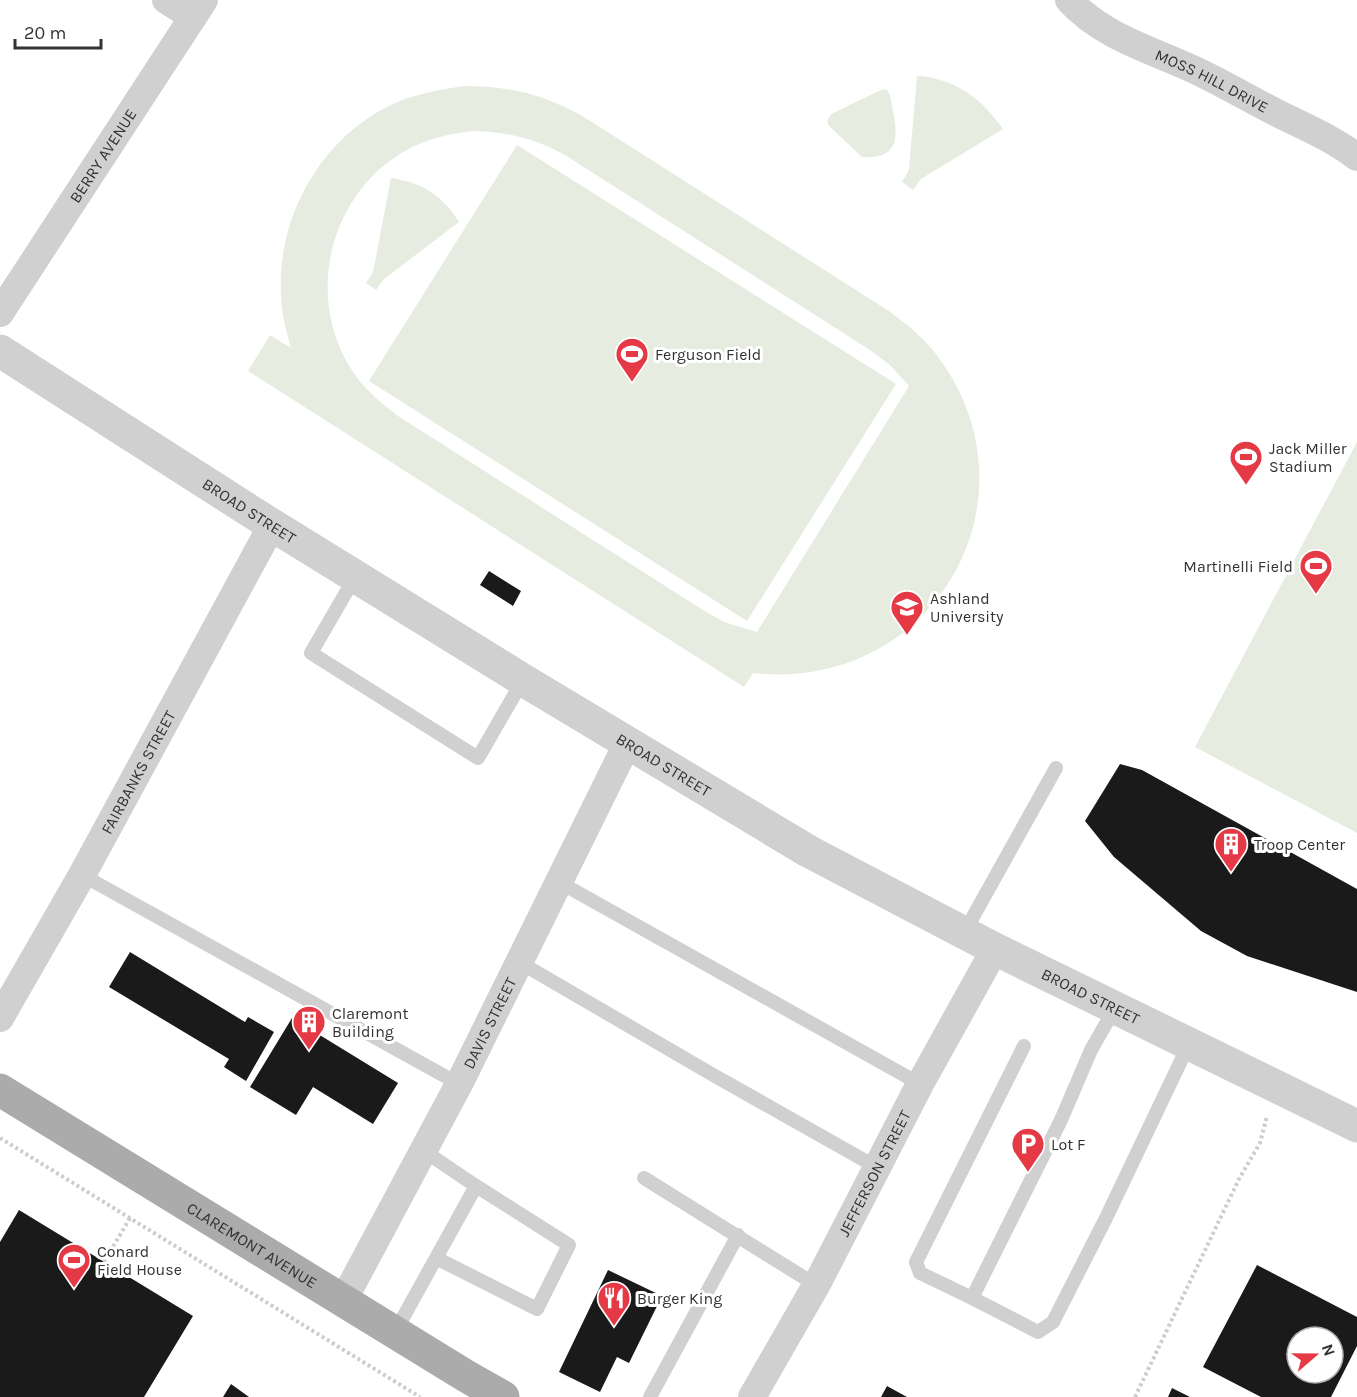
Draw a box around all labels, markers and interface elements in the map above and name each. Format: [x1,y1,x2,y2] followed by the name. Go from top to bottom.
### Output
[15,12,100,50] scale bar
[24,22,66,44] text: 20 m
[1152,45,1271,117] street label: MOSS HILL DRIVE
[66,105,141,206] street label: BERRY AVENUE
[614,336,650,383] sports icon: Ferguson Field
[655,345,761,364] place label: Ferguson Field
[1228,439,1264,486] sports icon: Jack Miller Stadium
[1269,439,1347,476] place label: Jack Miller Stadium
[199,474,299,548] street label: BROAD STREET
[1298,548,1334,595] sports icon: Martinelli Field
[1183,557,1293,576] place label: Martinelli Field
[889,589,925,636] school or university icon: Ashland University
[930,589,1004,626] place label: Ashland University
[97,707,180,837] street label: FAIRBANKS STREET
[613,729,714,801] street label: BROAD STREET
[1213,826,1249,873] building icon: Troop Center
[1254,835,1345,854] place label: Troop Center
[1038,964,1143,1028] street label: BROAD STREET
[459,974,520,1072] street label: DAVIS STREET
[291,1004,327,1051] building icon: Claremont Building
[332,1004,408,1041] place label: Claremont Building
[834,1107,915,1240] street label: JEFFERSON STREET
[1010,1126,1046,1173] parking icon: Lot F
[1051,1135,1085,1154] place label: Lot F
[183,1198,321,1292] street label: CLAREMONT AVENUE
[56,1242,92,1289] sports icon: Conard Field House
[97,1242,182,1279] place label: Conard Field House
[596,1280,632,1327] restaurant icon: Burger King
[637,1289,722,1308] place label: Burger King
[1285,1325,1345,1385] north arrow
[1318,1341,1340,1359] text: N

